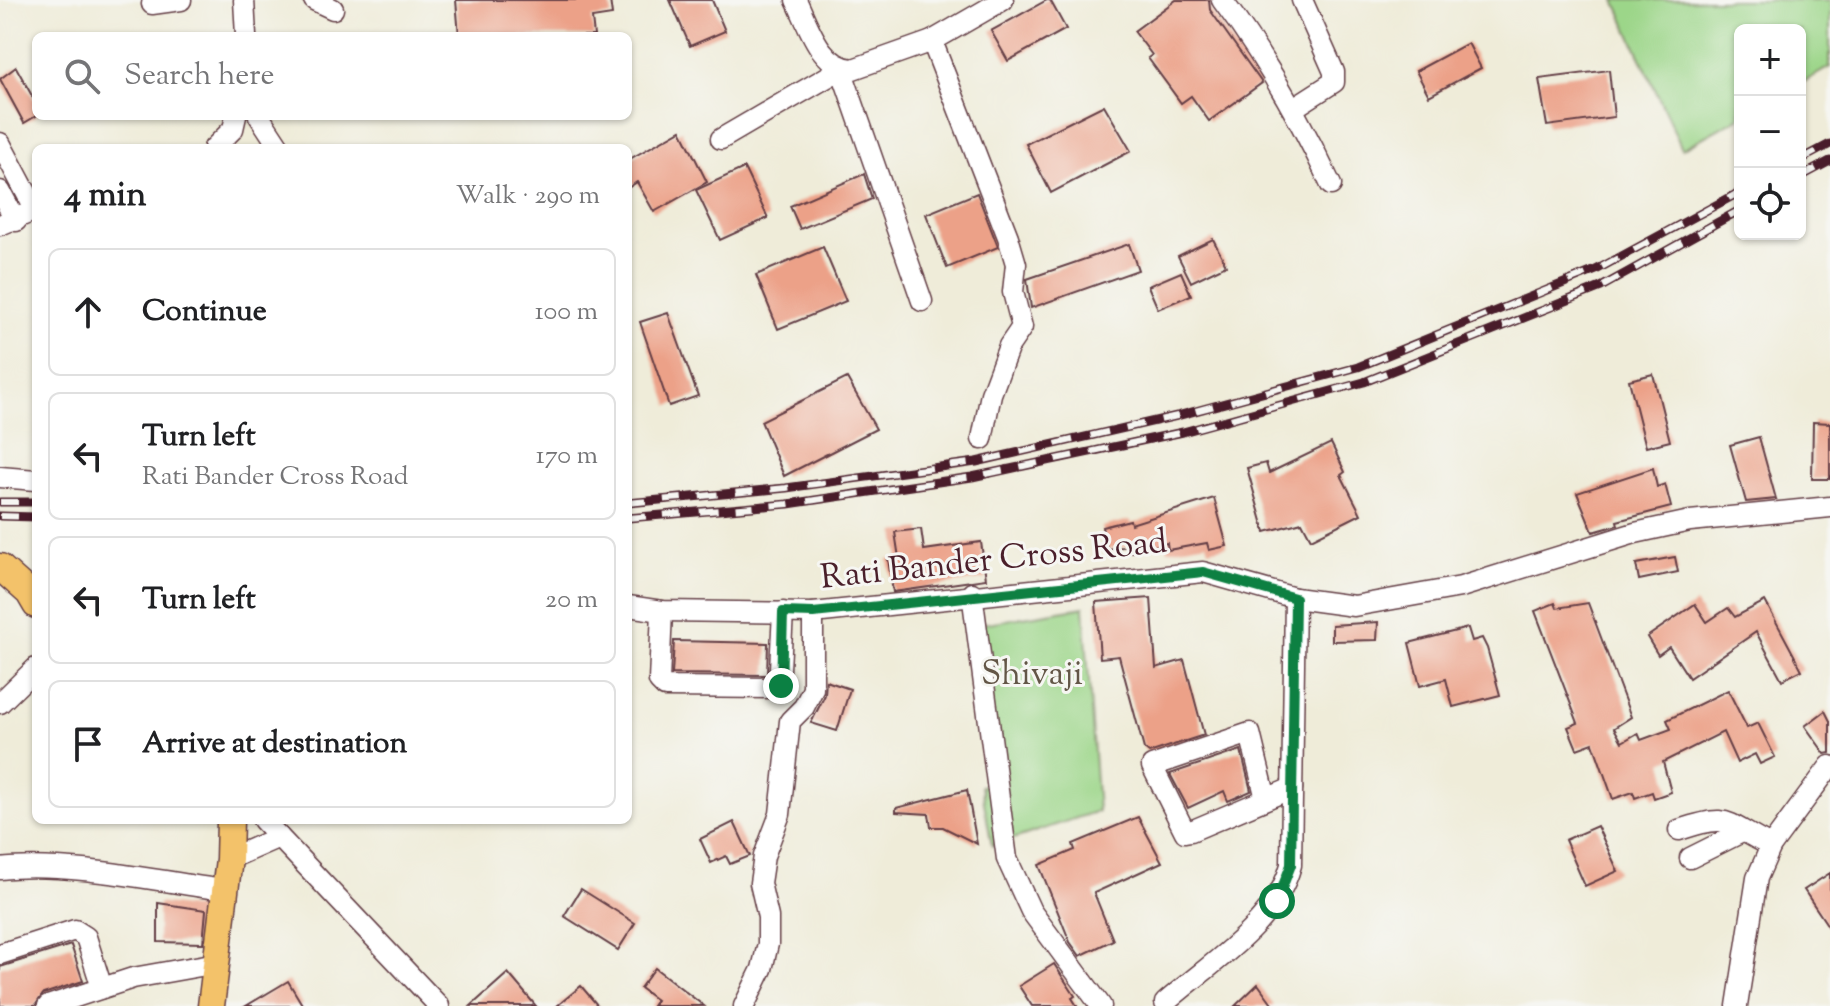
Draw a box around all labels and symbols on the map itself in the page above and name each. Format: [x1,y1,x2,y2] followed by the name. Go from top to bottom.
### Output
[818,518,1170,604] street label: Rati Bander Cross Road
[981,651,1083,700] park label: Shivaji
[763,668,799,704] route end
[1259,883,1295,919] route start

